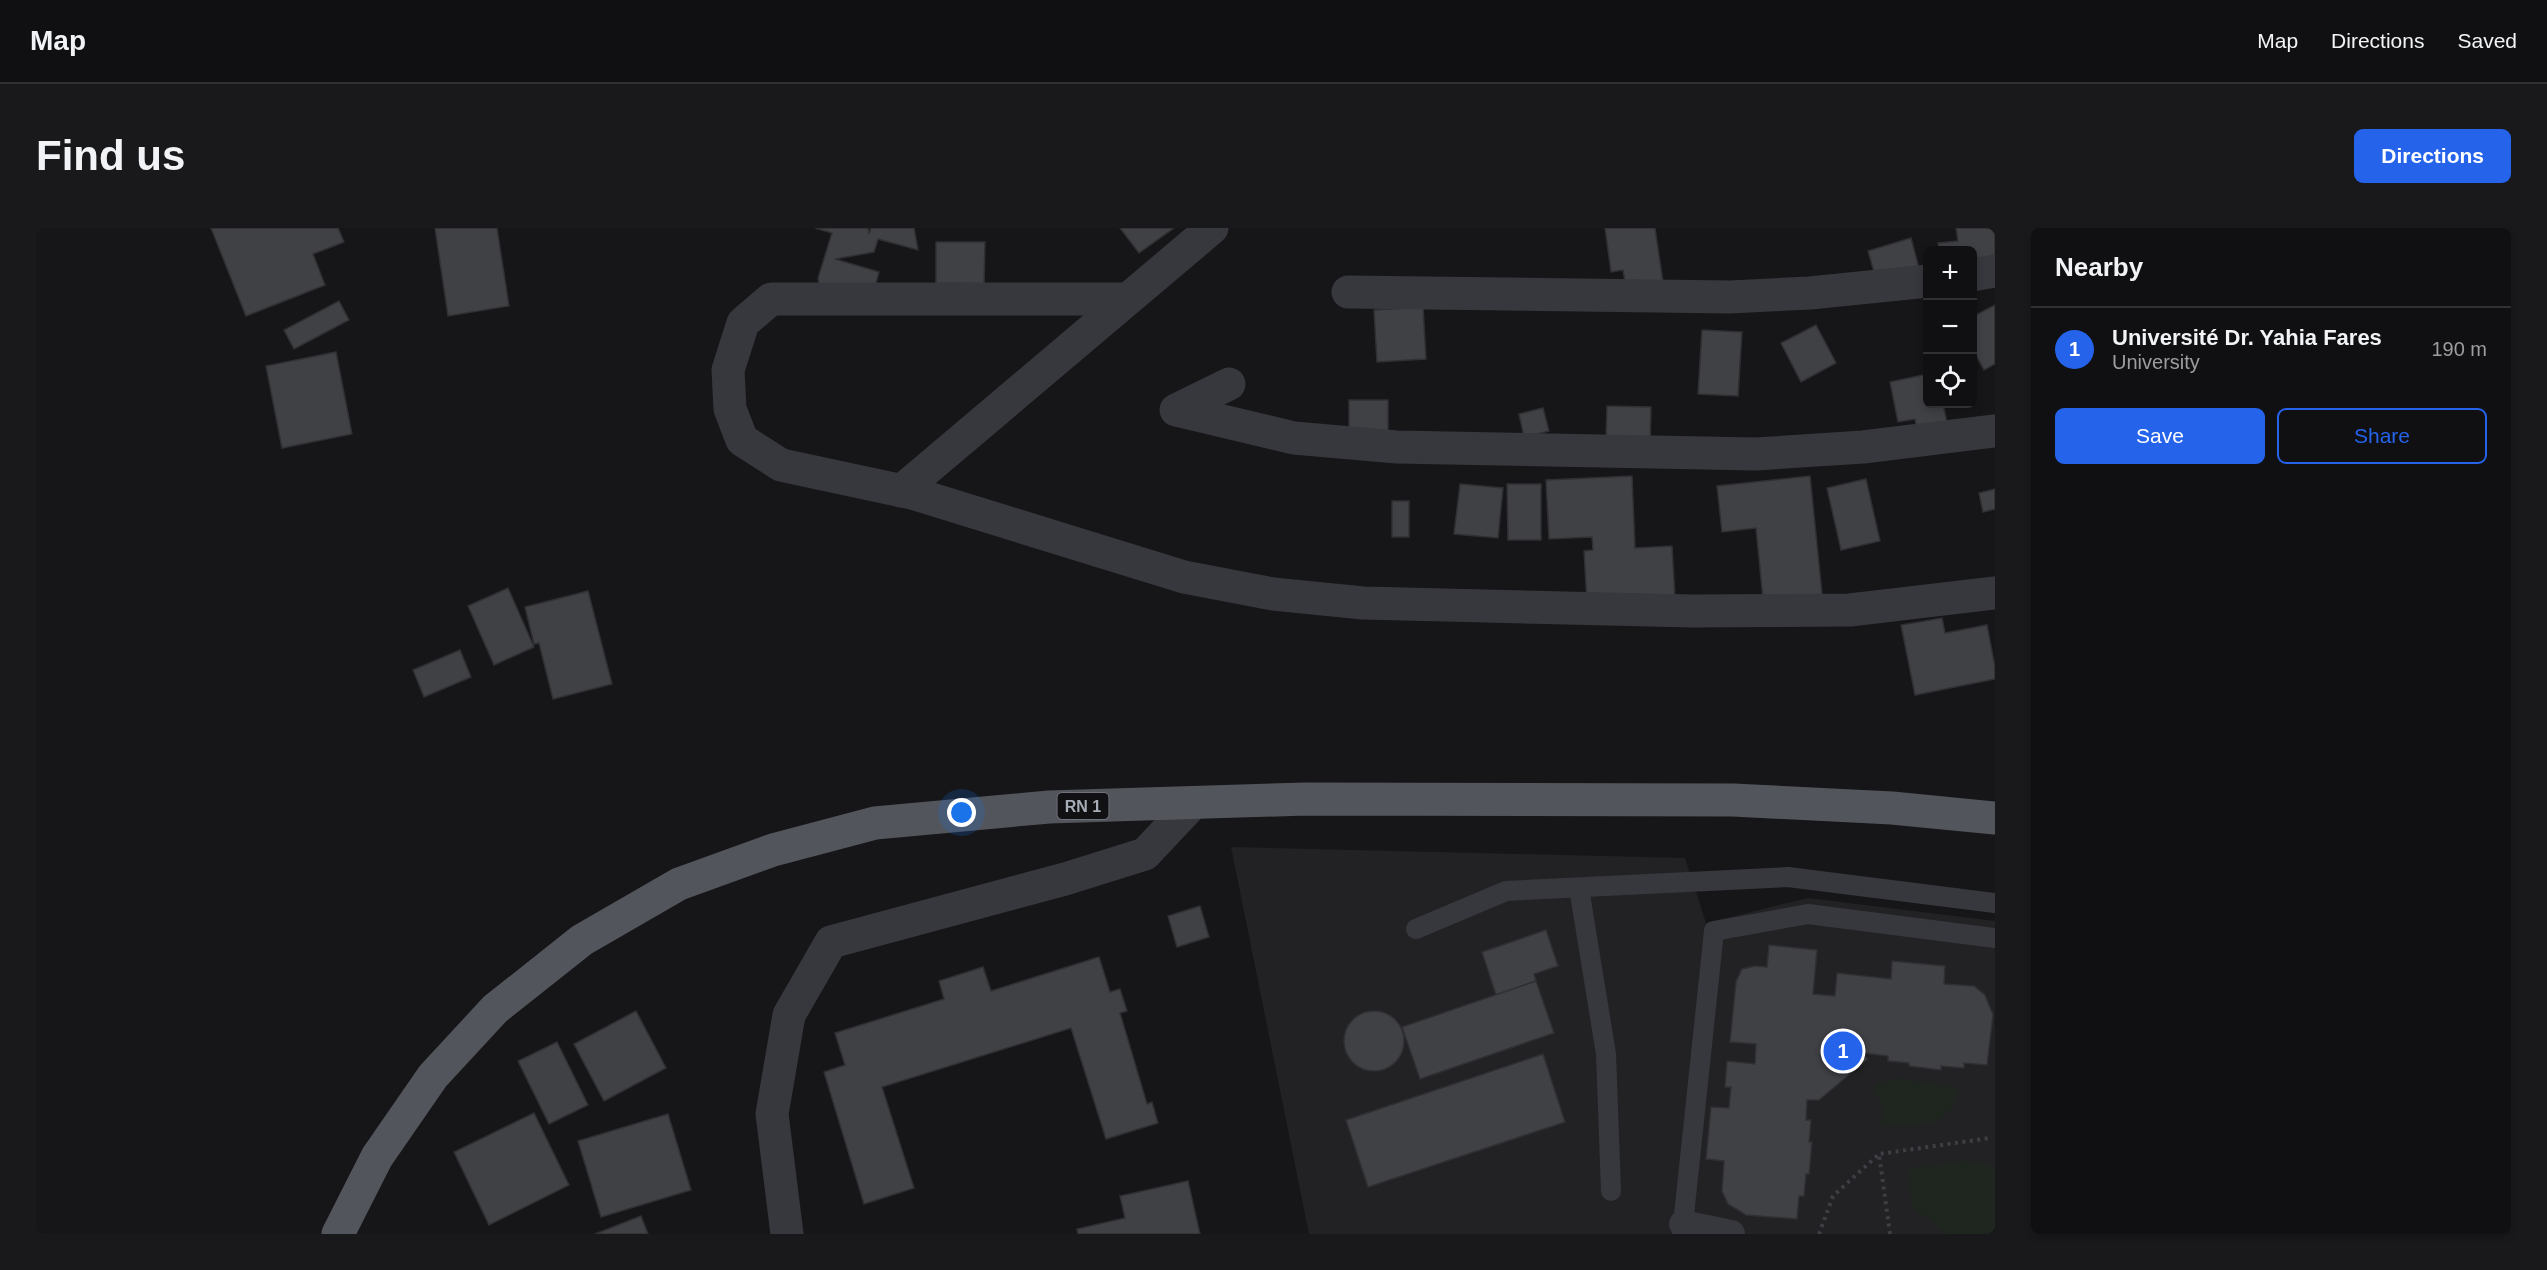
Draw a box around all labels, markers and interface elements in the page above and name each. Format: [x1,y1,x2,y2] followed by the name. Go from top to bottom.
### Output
[30,25,86,56] text: Map
[2257,29,2298,52] text: Map
[2331,29,2424,52] text: Directions
[2457,29,2517,52] text: Saved
[2354,129,2511,183] button: Directions
[36,132,185,179] text: Find us
[1923,246,1977,408] map controls
[1923,246,1977,300] button: +
[2055,252,2143,282] text: Nearby
[1923,300,1977,354] button: −
[2112,325,2382,350] text: Université Dr. Yahia Fares
[2069,338,2080,360] text: 1
[2431,338,2487,360] text: 190 m
[2112,351,2200,373] text: University
[1923,354,1977,408] button: locate
[2055,408,2265,464] button: Save
[2277,408,2487,464] button: Share
[1058,793,1108,819] road number: RN 1
[947,798,976,827] your location
[1824,1028,1862,1074] pin: 1

